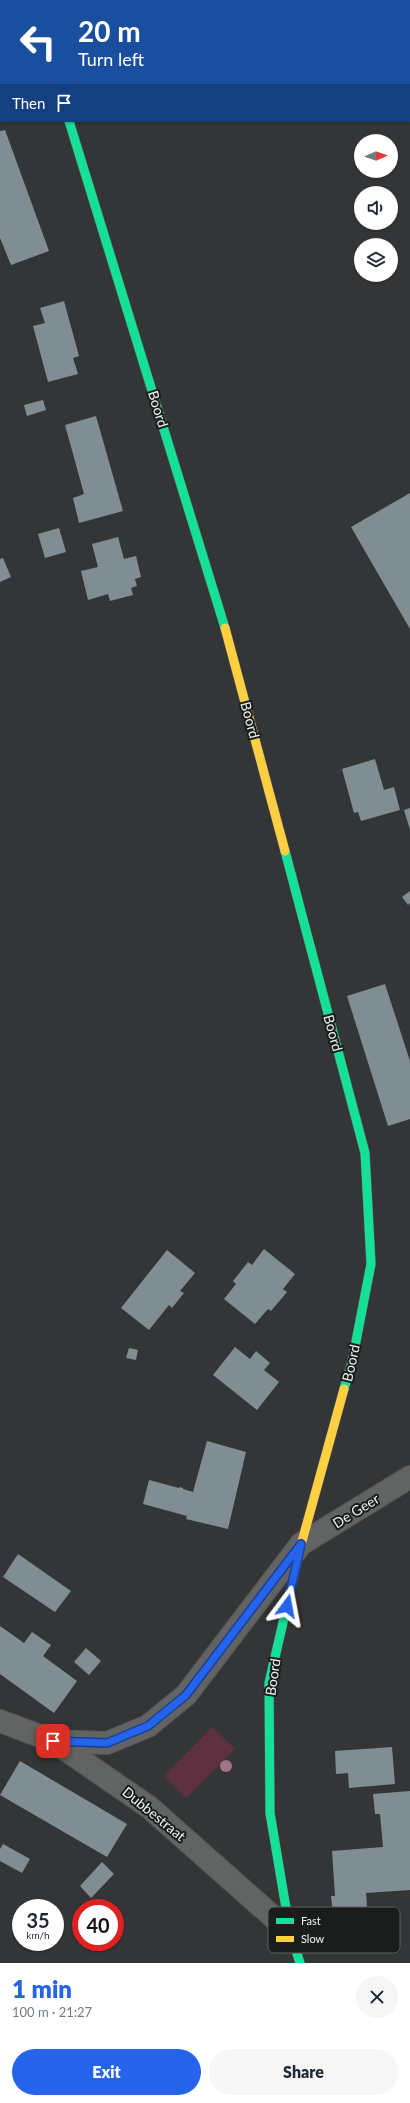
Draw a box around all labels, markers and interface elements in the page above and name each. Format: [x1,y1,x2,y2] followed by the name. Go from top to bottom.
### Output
[78,14,141,48] text: 20 m
[12,16,64,68] icon: left
[78,48,144,70] text: Turn left
[53,92,75,114] icon: arrive
[12,94,45,112] text: Then
[354,134,398,178] north arrow
[354,134,398,282] map controls
[354,186,398,230] button: sound
[354,238,398,282] button: layers
[145,388,172,429] street label: Boord
[237,700,264,740] street label: Boord
[320,1013,347,1053] street label: Boord
[338,1343,363,1383] street label: Boord
[329,1490,382,1531] street label: De Geer
[266,1585,308,1627] position arrow
[261,1657,284,1697] street label: Boord
[36,1724,70,1758] pin
[42,1730,64,1752] icon: arrive
[119,1783,189,1844] street label: Dubbestraat
[72,1899,124,1951] speed limit sign: 40
[268,1907,400,1953] legend
[26,1908,50,1932] text: 35
[301,1914,321,1927] text: Fast
[26,1929,50,1941] text: km/h
[301,1932,325,1945] text: Slow
[12,1974,72,2003] text: 1 min
[356,1976,398,2018] button: close
[12,2004,92,2020] text: 100 m · 21:27
[12,2049,201,2095] button: Exit
[209,2049,398,2095] button: Share

